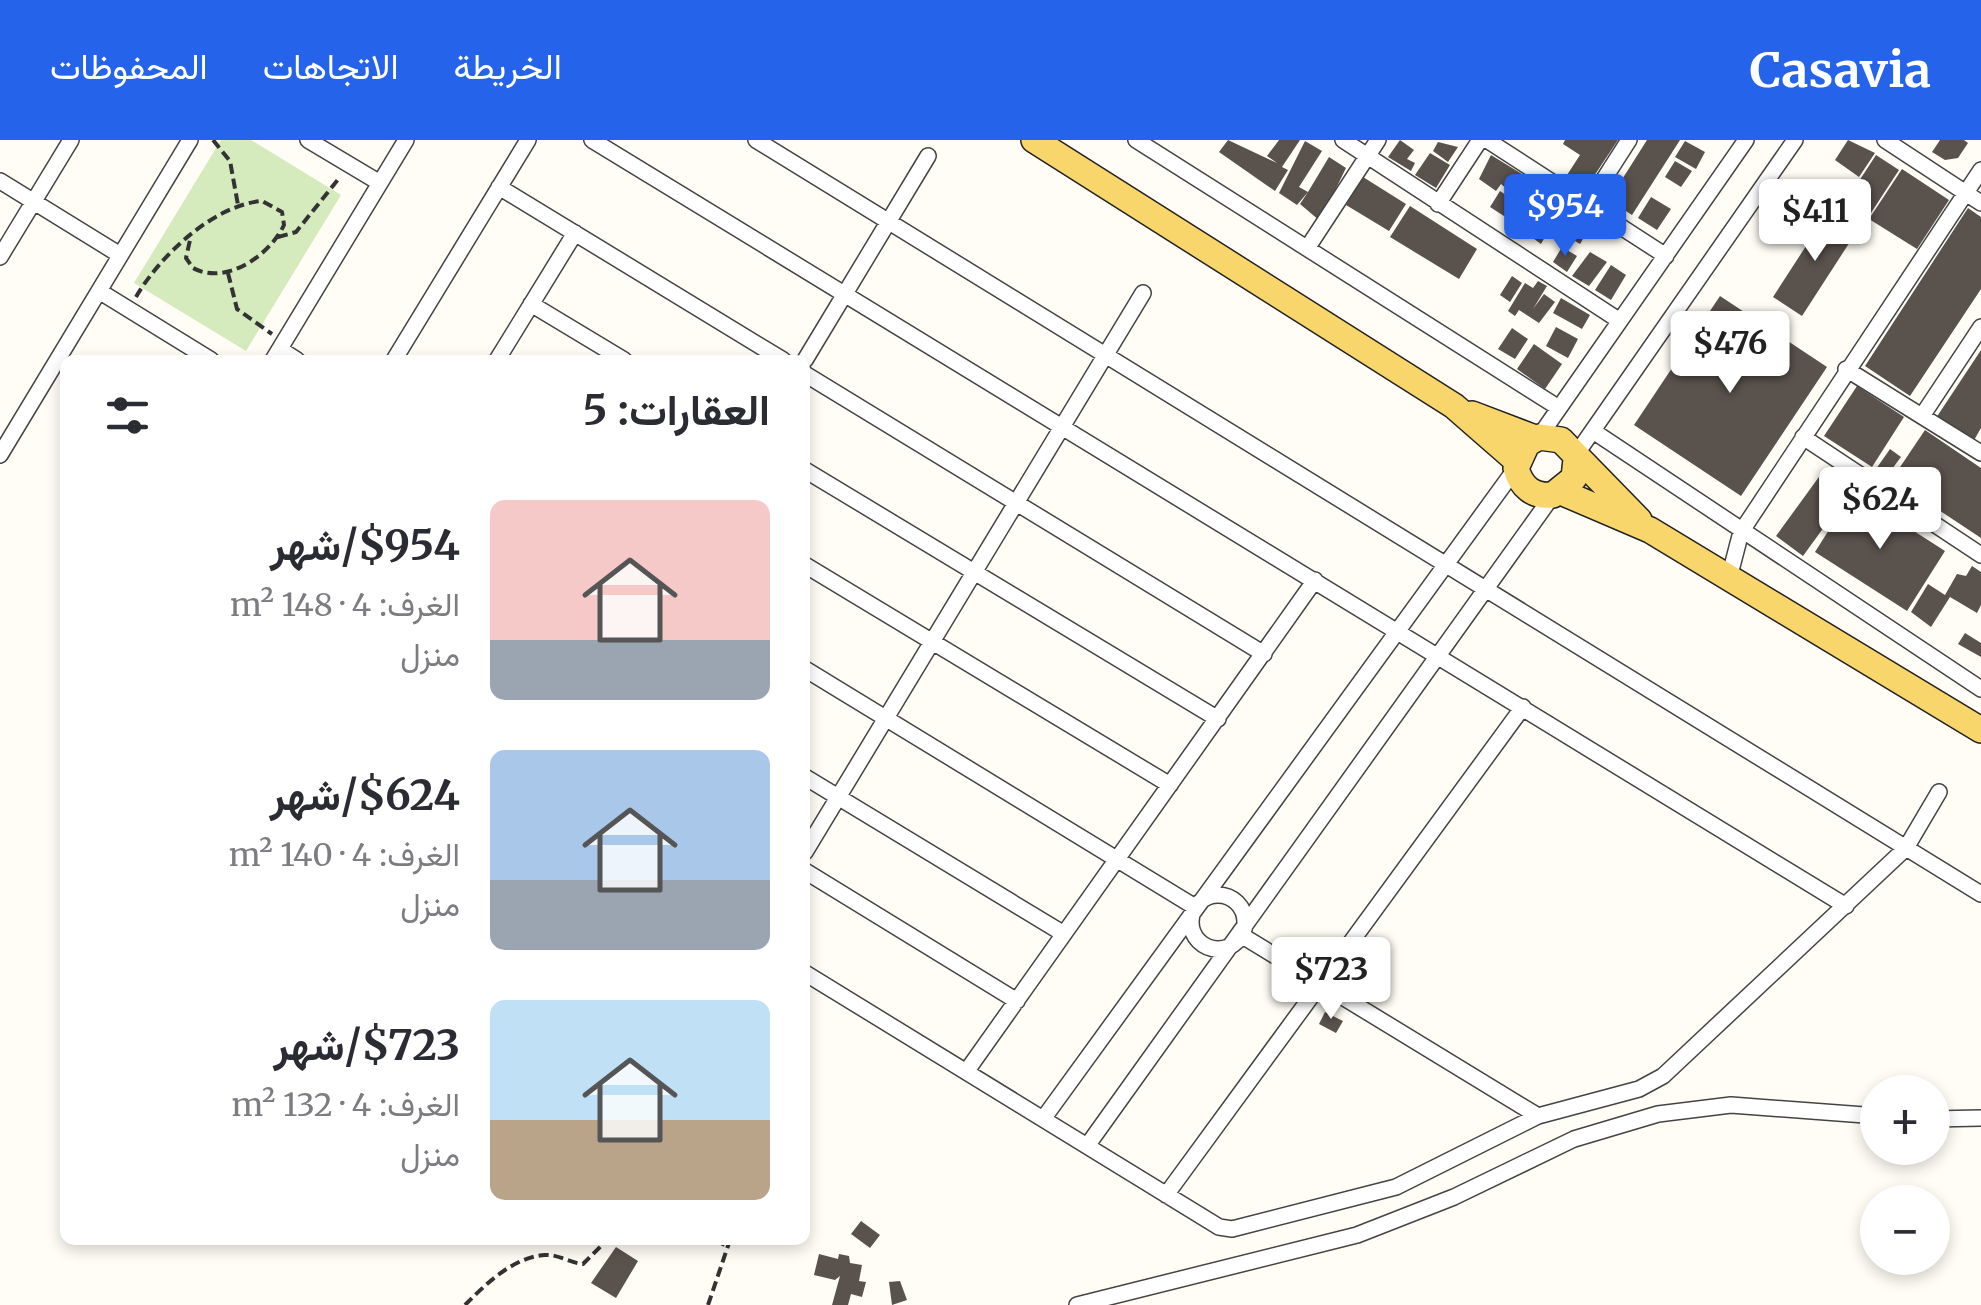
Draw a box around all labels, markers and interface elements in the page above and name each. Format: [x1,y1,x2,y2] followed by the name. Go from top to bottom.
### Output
[1750,40,1931,100] text: Casavia
[50,45,208,89] text: المحفوظات
[263,45,399,89] text: الاتجاهات
[454,45,562,89] text: الخريطة
[1506,174,1624,259] pin: $954
[1756,179,1874,264] pin: $411
[1526,186,1604,226] text: $954
[1781,191,1849,231] text: $411
[1671,311,1789,396] pin: $476
[1693,323,1767,363] text: $476
[583,384,770,436] text: العقارات: 5
[100,388,155,443] icon: filters
[1821,467,1939,552] pin: $624
[1841,479,1919,519] text: $624
[270,519,460,571] text: $954/شهر
[570,540,690,660] icon: home
[230,585,460,625] text: الغرف: 4 · 148 m²
[400,635,460,675] text: منزل
[270,769,460,821] text: $624/شهر
[570,790,690,910] icon: home
[229,835,460,875] text: الغرف: 4 · 140 m²
[400,885,460,925] text: منزل
[1272,937,1390,1022] pin: $723
[1294,949,1369,989] text: $723
[273,1019,460,1071] text: $723/شهر
[570,1040,690,1160] icon: home
[1860,1075,1950,1275] map controls
[1860,1075,1950,1165] button: +
[231,1085,460,1125] text: الغرف: 4 · 132 m²
[400,1135,460,1175] text: منزل
[1860,1185,1950,1275] button: −

